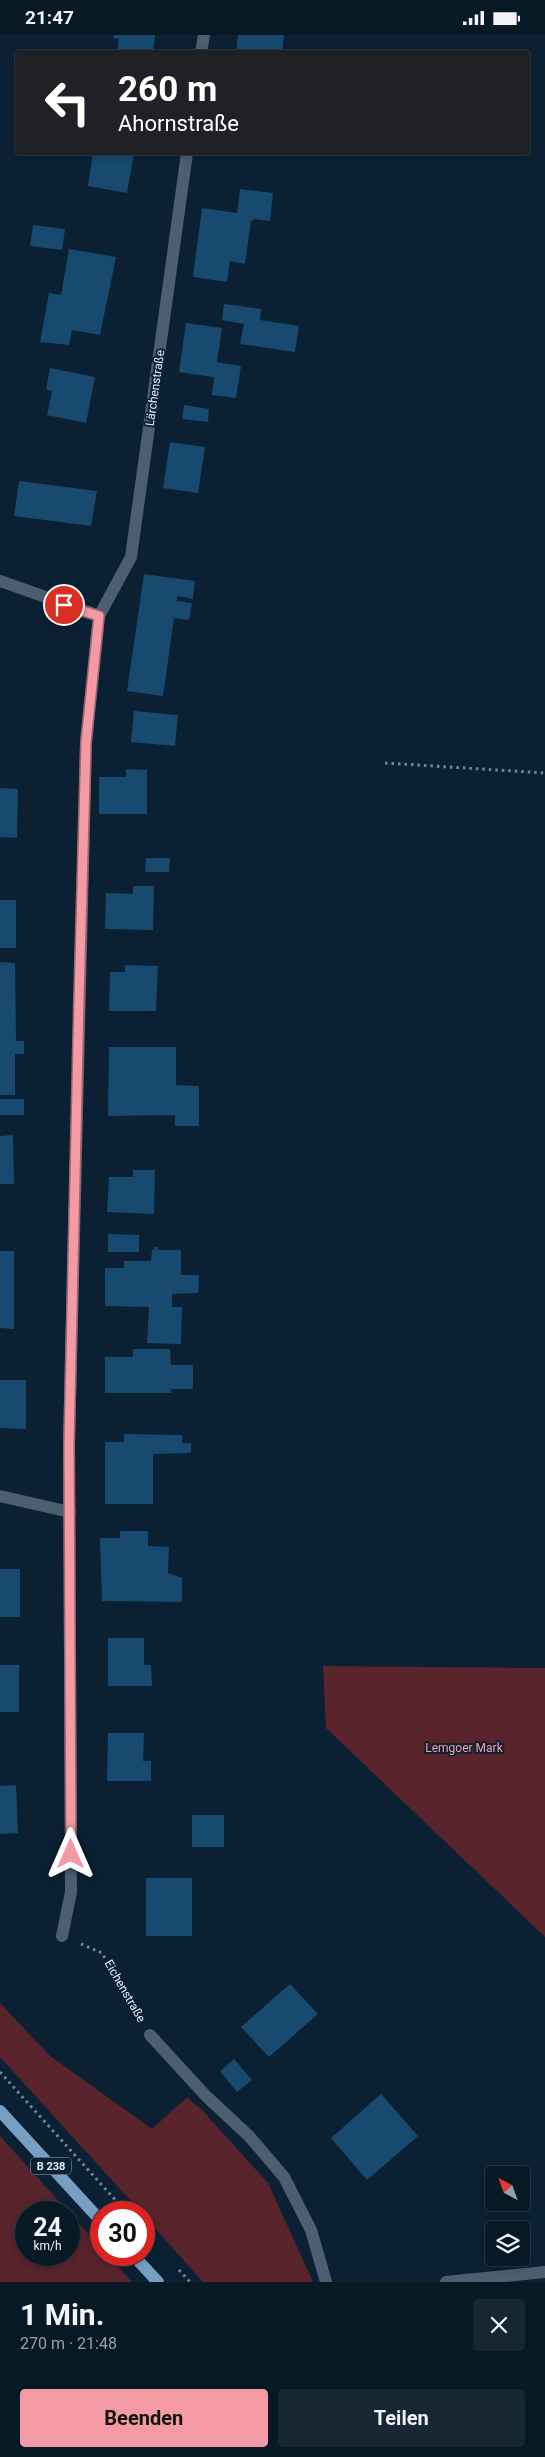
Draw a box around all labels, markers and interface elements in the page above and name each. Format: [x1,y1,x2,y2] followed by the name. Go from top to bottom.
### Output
[25,6,74,29] text: 21:47
[118,69,217,110] text: 260 m
[35,70,100,135] icon: left
[118,111,239,136] text: Ahornstraße
[143,349,167,427] street label: Lärchenstraße
[43,584,85,626] pin
[50,591,78,619] icon: arrive
[425,1741,504,1755] park label: Lemgoer Mark
[44,1827,96,1879] position arrow
[102,1957,148,2025] street label: Eichenstraße
[31,2157,71,2175] road number: B 238
[485,2166,530,2211] north arrow
[485,2166,530,2266] map controls
[90,2201,155,2266] speed limit sign: 30
[33,2213,62,2242] text: 24
[485,2221,530,2266] button: layers
[33,2239,62,2253] text: km/h
[20,2297,104,2332] text: 1 Min.
[473,2299,525,2351] button: close
[20,2334,117,2353] text: 270 m · 21:48
[20,2389,268,2447] button: Beenden
[278,2389,525,2447] button: Teilen

